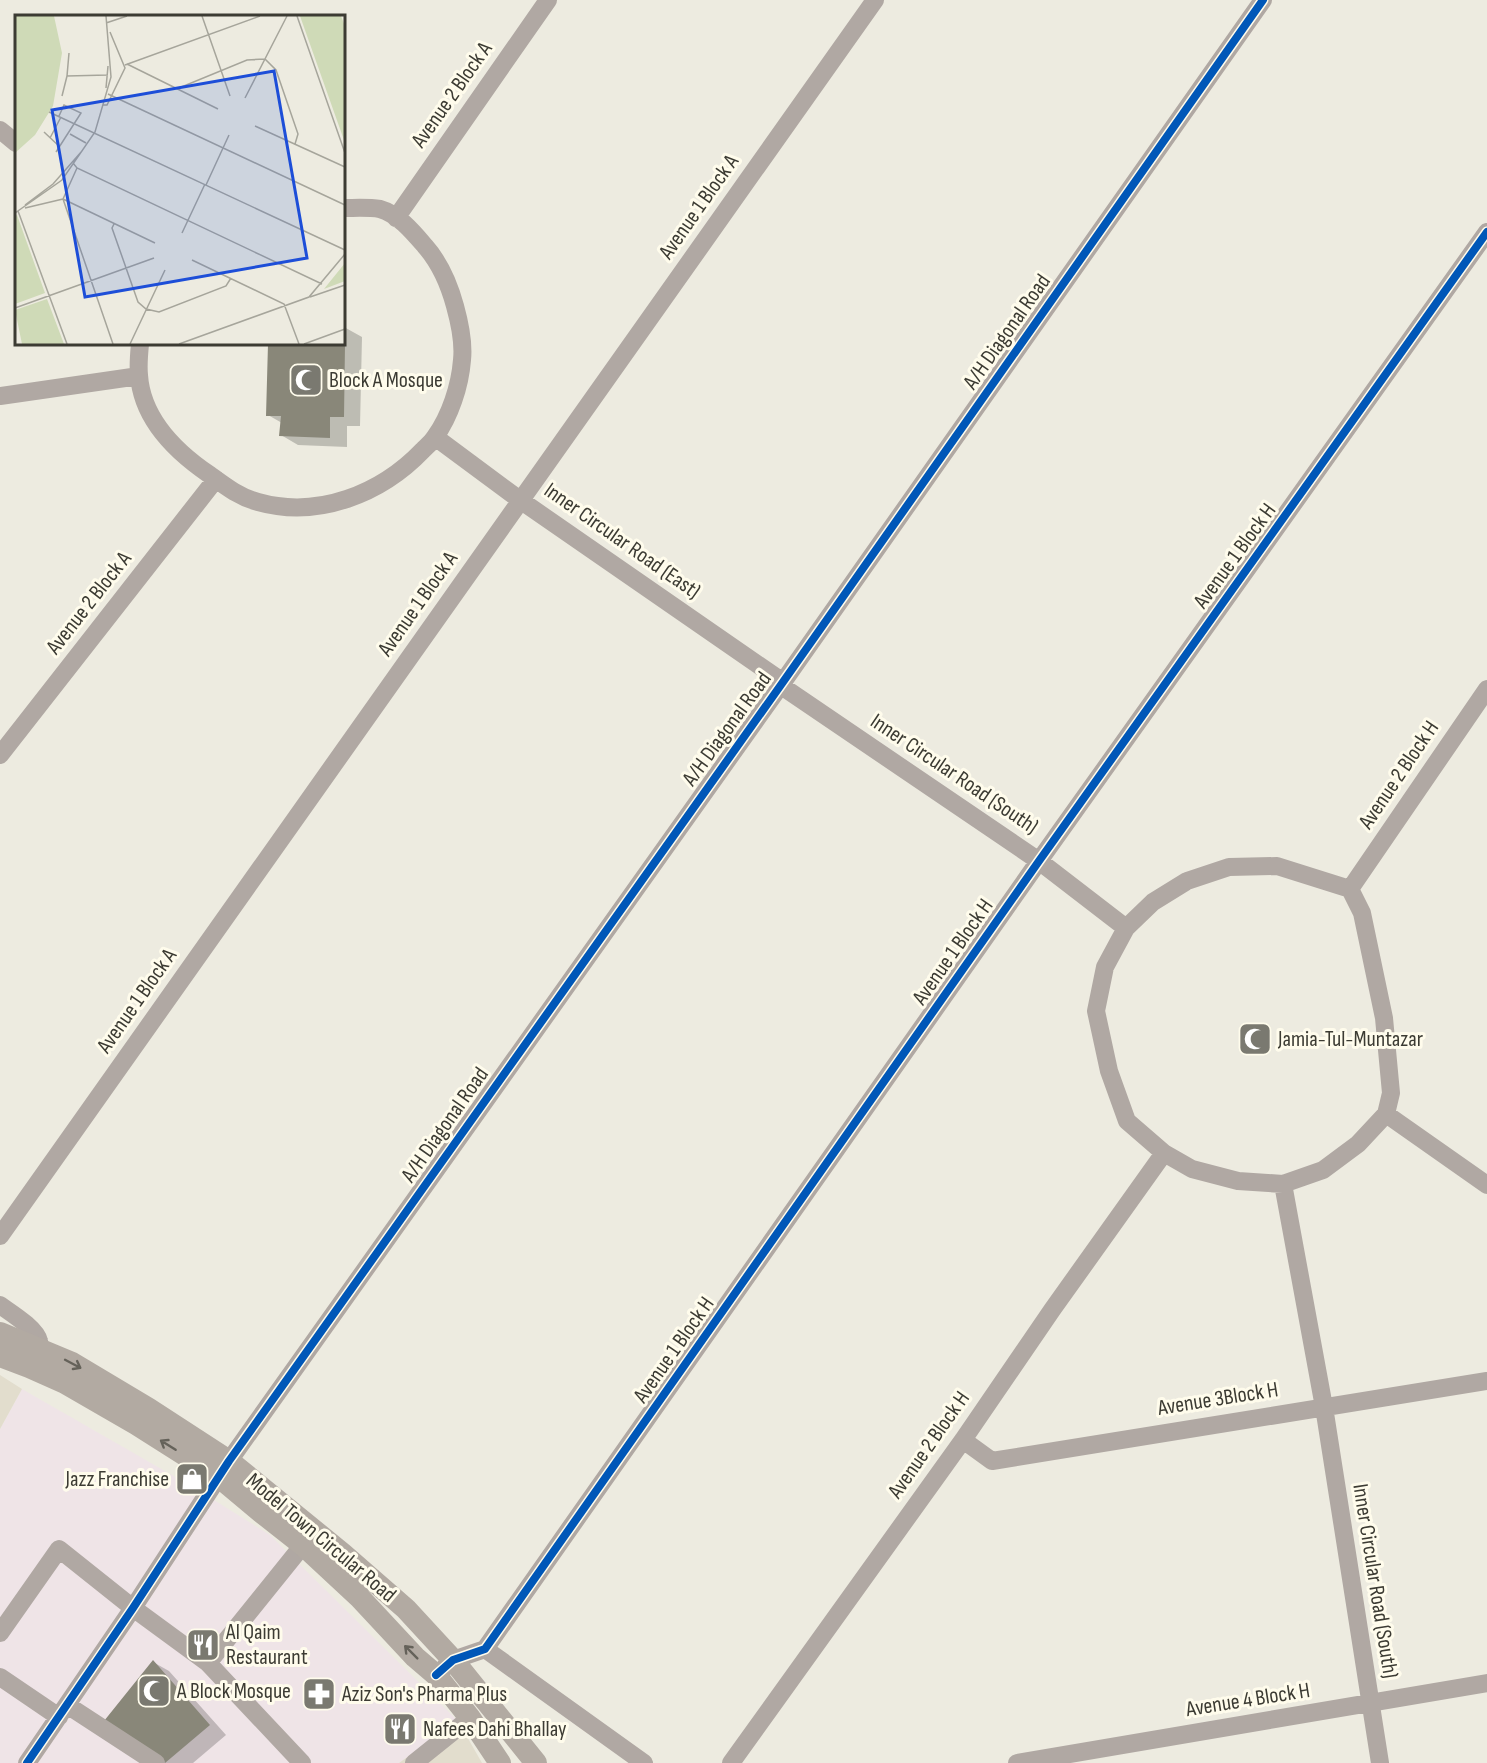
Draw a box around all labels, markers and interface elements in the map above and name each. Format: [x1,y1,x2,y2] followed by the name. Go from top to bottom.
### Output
[15,15,345,345] inset map
[405,36,499,154] street label: Avenue 2 Block A
[652,149,745,265] street label: Avenue 1 Block A
[957,269,1057,396] street label: A/H Diagonal Road
[288,362,324,398] mosque icon: Block A Mosque
[329,367,443,394] place label: Block A Mosque
[539,477,705,605] street label: Inner Circular Road (East)
[1187,498,1282,615] street label: Avenue 1 Block H
[40,546,138,661] street label: Avenue 2 Block A
[371,546,464,662] street label: Avenue 1 Block A
[676,667,777,792] street label: A/H Diagonal Road
[865,708,1043,840] street label: Inner Circular Road (South)
[1352,716,1445,835] street label: Avenue 2 Block H
[906,894,999,1011] street label: Avenue 1 Block H
[90,943,183,1059] street label: Avenue 1 Block A
[1237,1021,1273,1057] mosque icon: Jamia-Tul-Muntazar
[1277,1026,1423,1053] place label: Jamia-Tul-Muntazar
[395,1062,495,1189] street label: A/H Diagonal Road
[627,1292,720,1409] street label: Avenue 1 Block H
[63,1359,81,1371] one-way arrow
[1155,1376,1280,1422] street label: Avenue 3Block H
[882,1386,976,1505] street label: Avenue 2 Block H
[160,1438,177,1450] one-way arrow
[174,1461,210,1497] shop icon: Jazz Franchise
[65,1466,169,1493] place label: Jazz Franchise
[241,1467,401,1609] street label: Model Town Circular Road
[1346,1482,1404,1680] street label: Inner Circular Road (South)
[225,1619,308,1671] place label: Al Qaim Restaurant
[185,1627,221,1663] restaurant icon: Al Qaim Restaurant
[404,1645,419,1660] one-way arrow
[136,1673,172,1709] mosque icon: A Block Mosque
[301,1676,337,1712] pharmacy icon: Aziz Son's Pharma Plus
[1183,1677,1312,1723] street label: Avenue 4 Block H
[176,1678,291,1705] place label: A Block Mosque
[341,1681,507,1708] place label: Aziz Son's Pharma Plus
[382,1711,418,1747] restaurant icon: Nafees Dahi Bhallay
[423,1716,567,1743] place label: Nafees Dahi Bhallay

